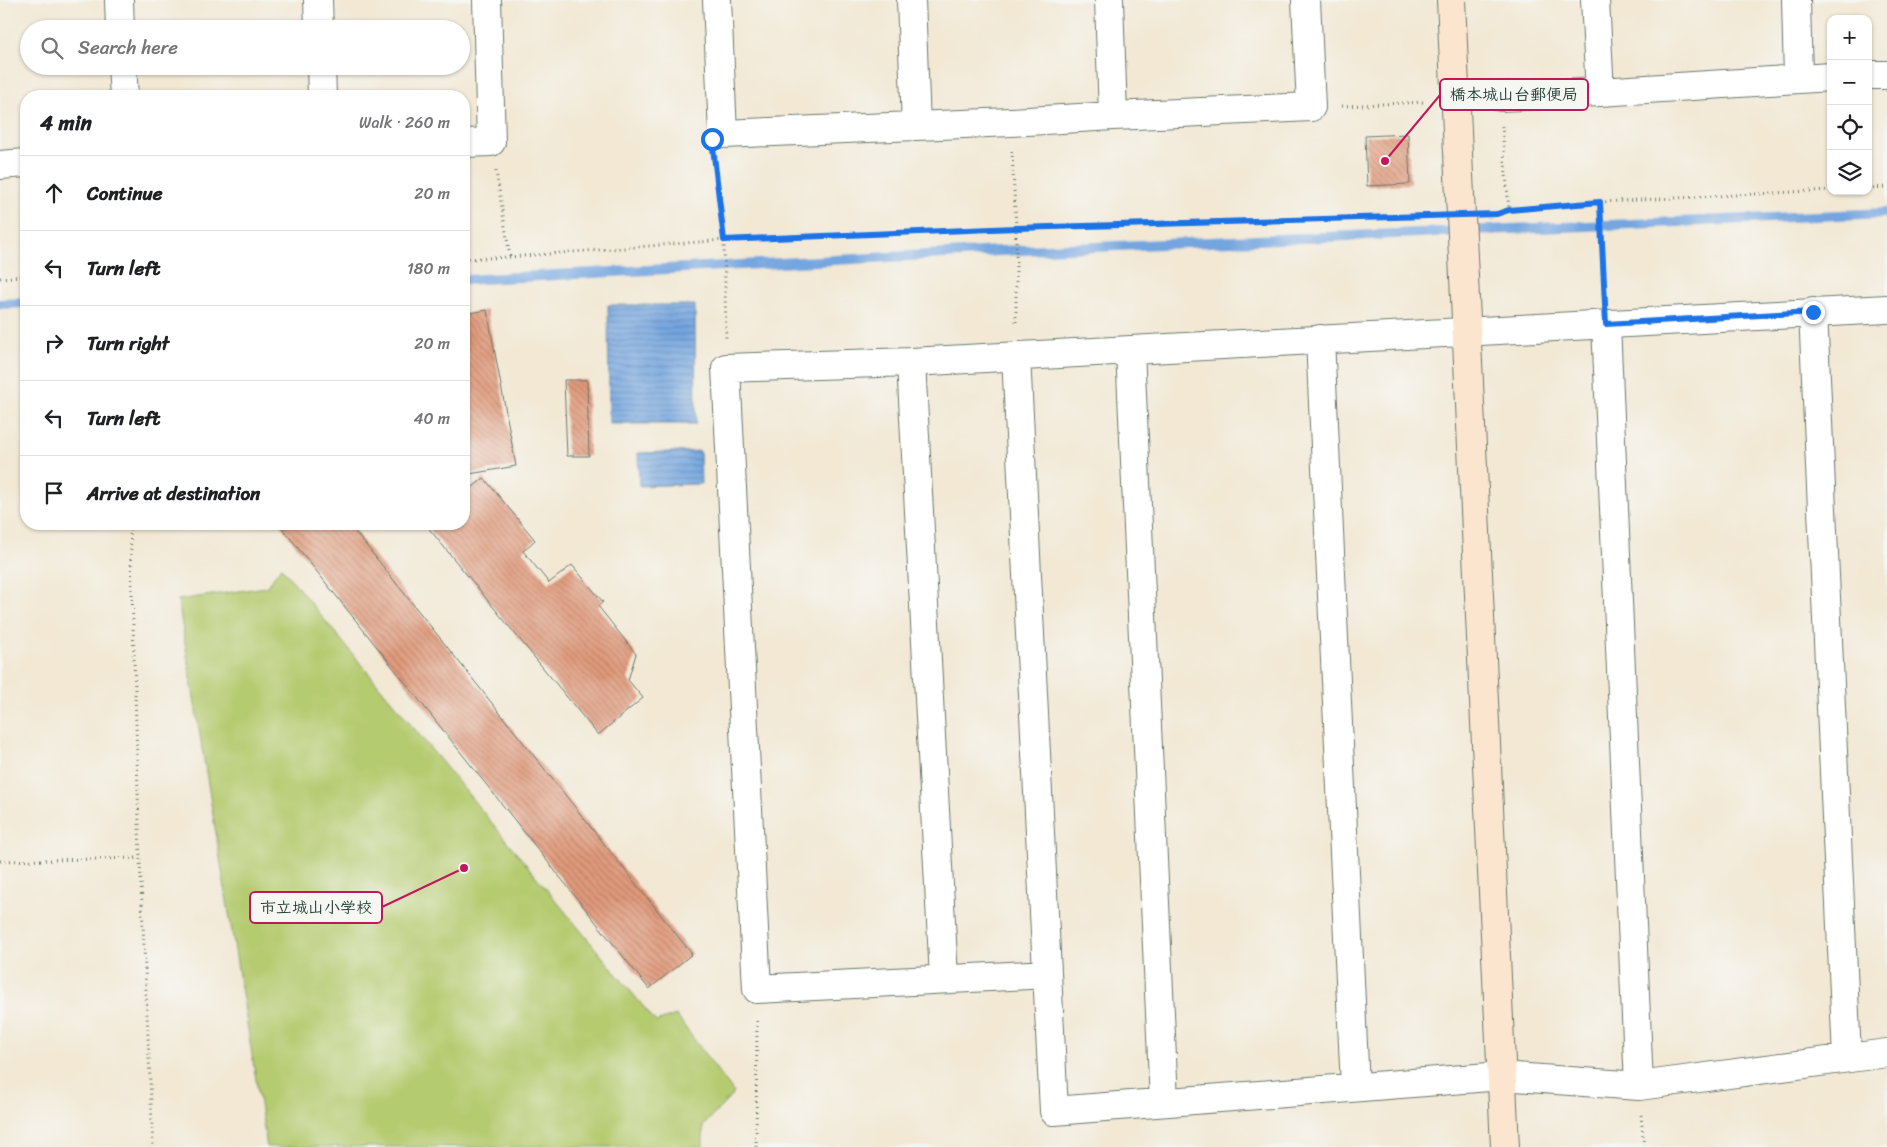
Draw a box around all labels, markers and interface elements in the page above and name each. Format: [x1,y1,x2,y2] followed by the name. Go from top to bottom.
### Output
[1827,15,1872,195] map controls
[1827,15,1872,60] button: +
[20,20,470,75] search box
[78,31,178,64] text: Search here
[38,34,66,62] icon: search
[1827,60,1872,105] button: −
[1440,79,1588,110] callout: 橋本城山台郵便局
[1450,80,1578,109] text: 橋本城山台郵便局
[40,104,92,142] text: 4 min
[1827,105,1872,150] button: locate
[359,108,450,137] text: Walk · 260 m
[701,128,724,151] route start
[1827,150,1872,195] button: layers
[87,177,163,210] text: Continue
[40,179,68,207] icon: ahead
[414,179,450,208] text: 20 m
[87,252,160,285] text: Turn left
[40,254,68,282] icon: left
[407,254,450,283] text: 180 m
[1802,301,1825,324] route end
[87,327,169,360] text: Turn right
[40,329,68,357] icon: right
[414,329,450,358] text: 20 m
[87,402,160,435] text: Turn left
[40,404,68,432] icon: left
[413,404,450,433] text: 40 m
[87,477,260,510] text: Arrive at destination
[40,479,68,507] icon: arrive
[250,892,382,923] callout: 市立城山小学校
[260,893,372,922] text: 市立城山小学校

